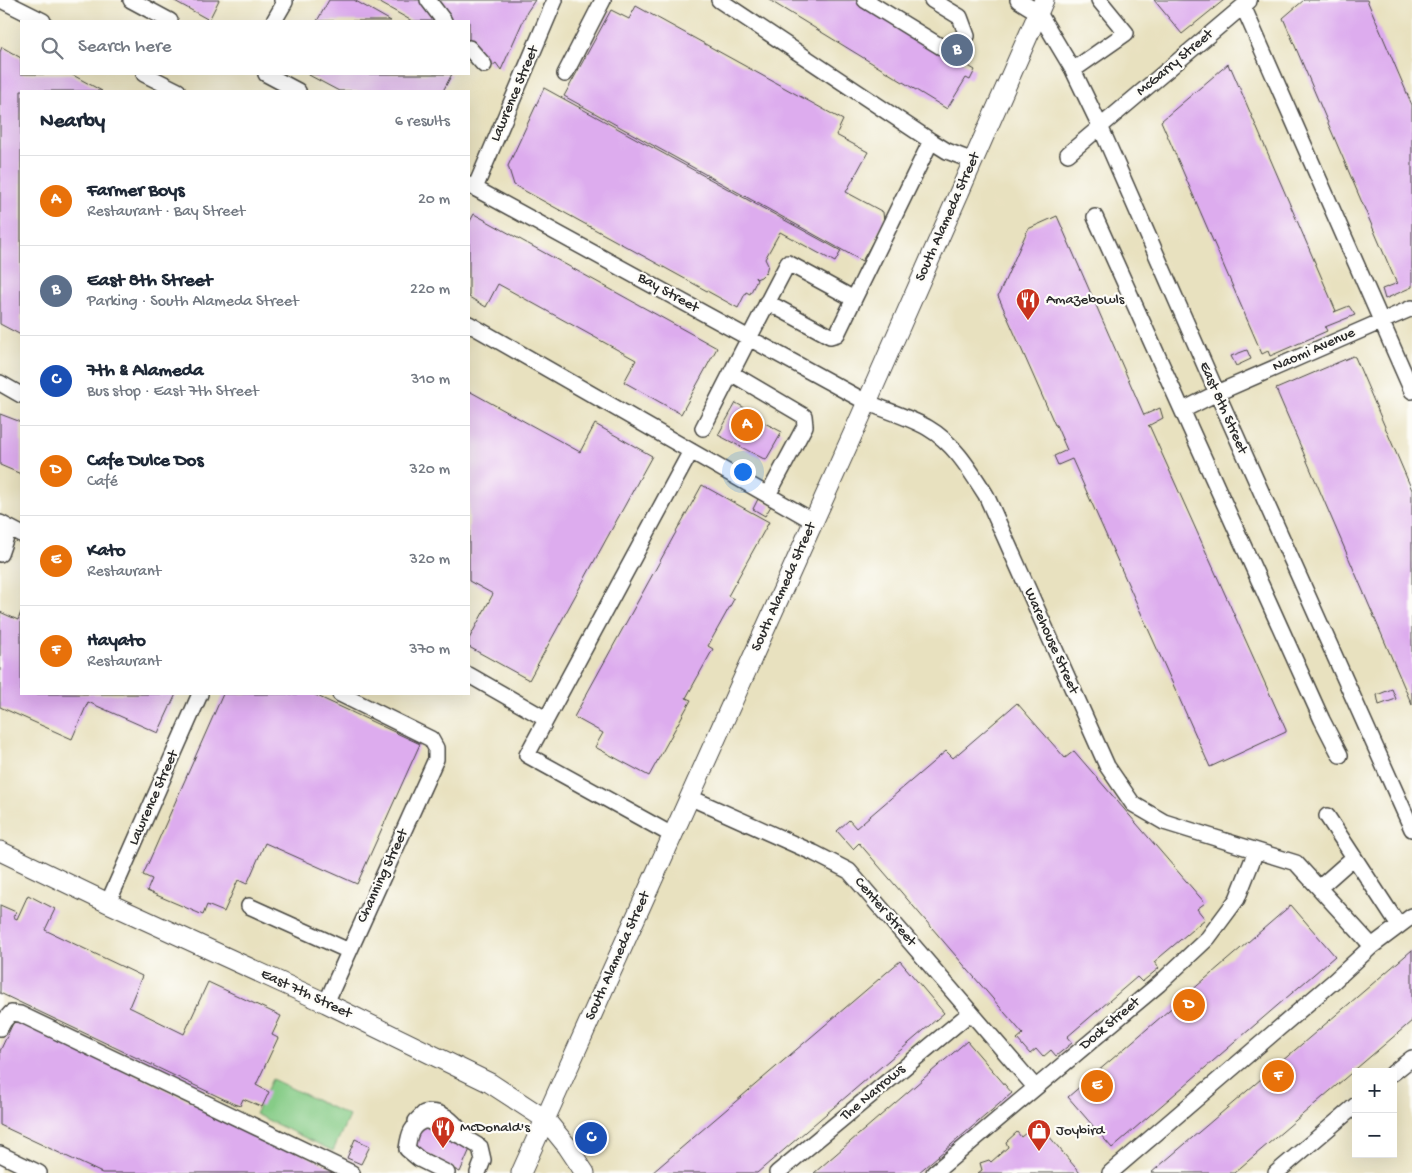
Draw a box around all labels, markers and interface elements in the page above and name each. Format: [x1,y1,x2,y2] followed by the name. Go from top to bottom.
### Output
[20,20,470,75] search box
[1133,24,1219,100] street label: McGarry Street
[941,31,973,69] pin: B
[38,34,66,62] icon: search
[78,36,172,59] text: Search here
[487,42,544,144] street label: Lawrence Street
[40,110,105,135] text: Nearby
[395,113,450,132] text: 6 results
[911,148,985,284] street label: South Alameda Street
[87,180,184,203] text: Farmer Boys
[51,191,61,210] text: A
[418,191,450,210] text: 20 m
[87,203,245,222] text: Restaurant · Bay Street
[633,268,703,318] street label: Bay Street
[87,270,212,293] text: East 8th Street
[52,281,60,300] text: B
[410,281,450,300] text: 220 m
[1015,287,1041,321] restaurant icon: Amazebowls
[1046,291,1125,309] place label: Amazebowls
[87,293,299,312] text: Parking · South Alameda Street
[1270,324,1358,376] street label: Naomi Avenue
[1195,359,1252,459] street label: East 8th Street
[87,360,204,383] text: 7th & Alameda
[52,371,60,390] text: C
[411,371,450,390] text: 310 m
[87,383,259,402] text: Bus stop · East 7th Street
[731,406,763,444] pin: A
[87,450,203,473] text: Cafe Dulce Dos
[730,459,756,485] your location
[51,461,61,480] text: D
[410,461,450,480] text: 320 m
[87,473,118,492] text: Café
[747,518,821,654] street label: South Alameda Street
[87,540,126,563] text: Kato
[51,551,61,570] text: E
[410,551,450,570] text: 320 m
[87,563,161,582] text: Restaurant
[1020,585,1083,698] street label: Warehouse Street
[87,630,146,653] text: Hayato
[52,641,60,660] text: F
[409,641,450,660] text: 370 m
[87,653,161,672] text: Restaurant
[125,746,184,848] street label: Lawrence Street
[353,825,413,926] street label: Channing Street
[850,874,921,952] street label: Center Street
[581,887,655,1023] street label: South Alameda Street
[258,965,356,1024] street label: East 7th Street
[1173,986,1205,1024] pin: D
[1076,992,1145,1055] street label: Dock Street
[1262,1057,1294,1095] pin: F
[836,1060,909,1126] street label: The Narrows
[1081,1067,1113,1105] pin: E
[1352,1068,1397,1158] map controls
[1352,1068,1397,1113] button: +
[1352,1113,1397,1158] button: −
[430,1115,456,1149] restaurant icon: McDonald's
[1026,1118,1052,1152] shop icon: Joybird
[460,1119,530,1137] place label: McDonald's
[575,1119,607,1157] pin: C
[1056,1122,1106,1140] place label: Joybird

